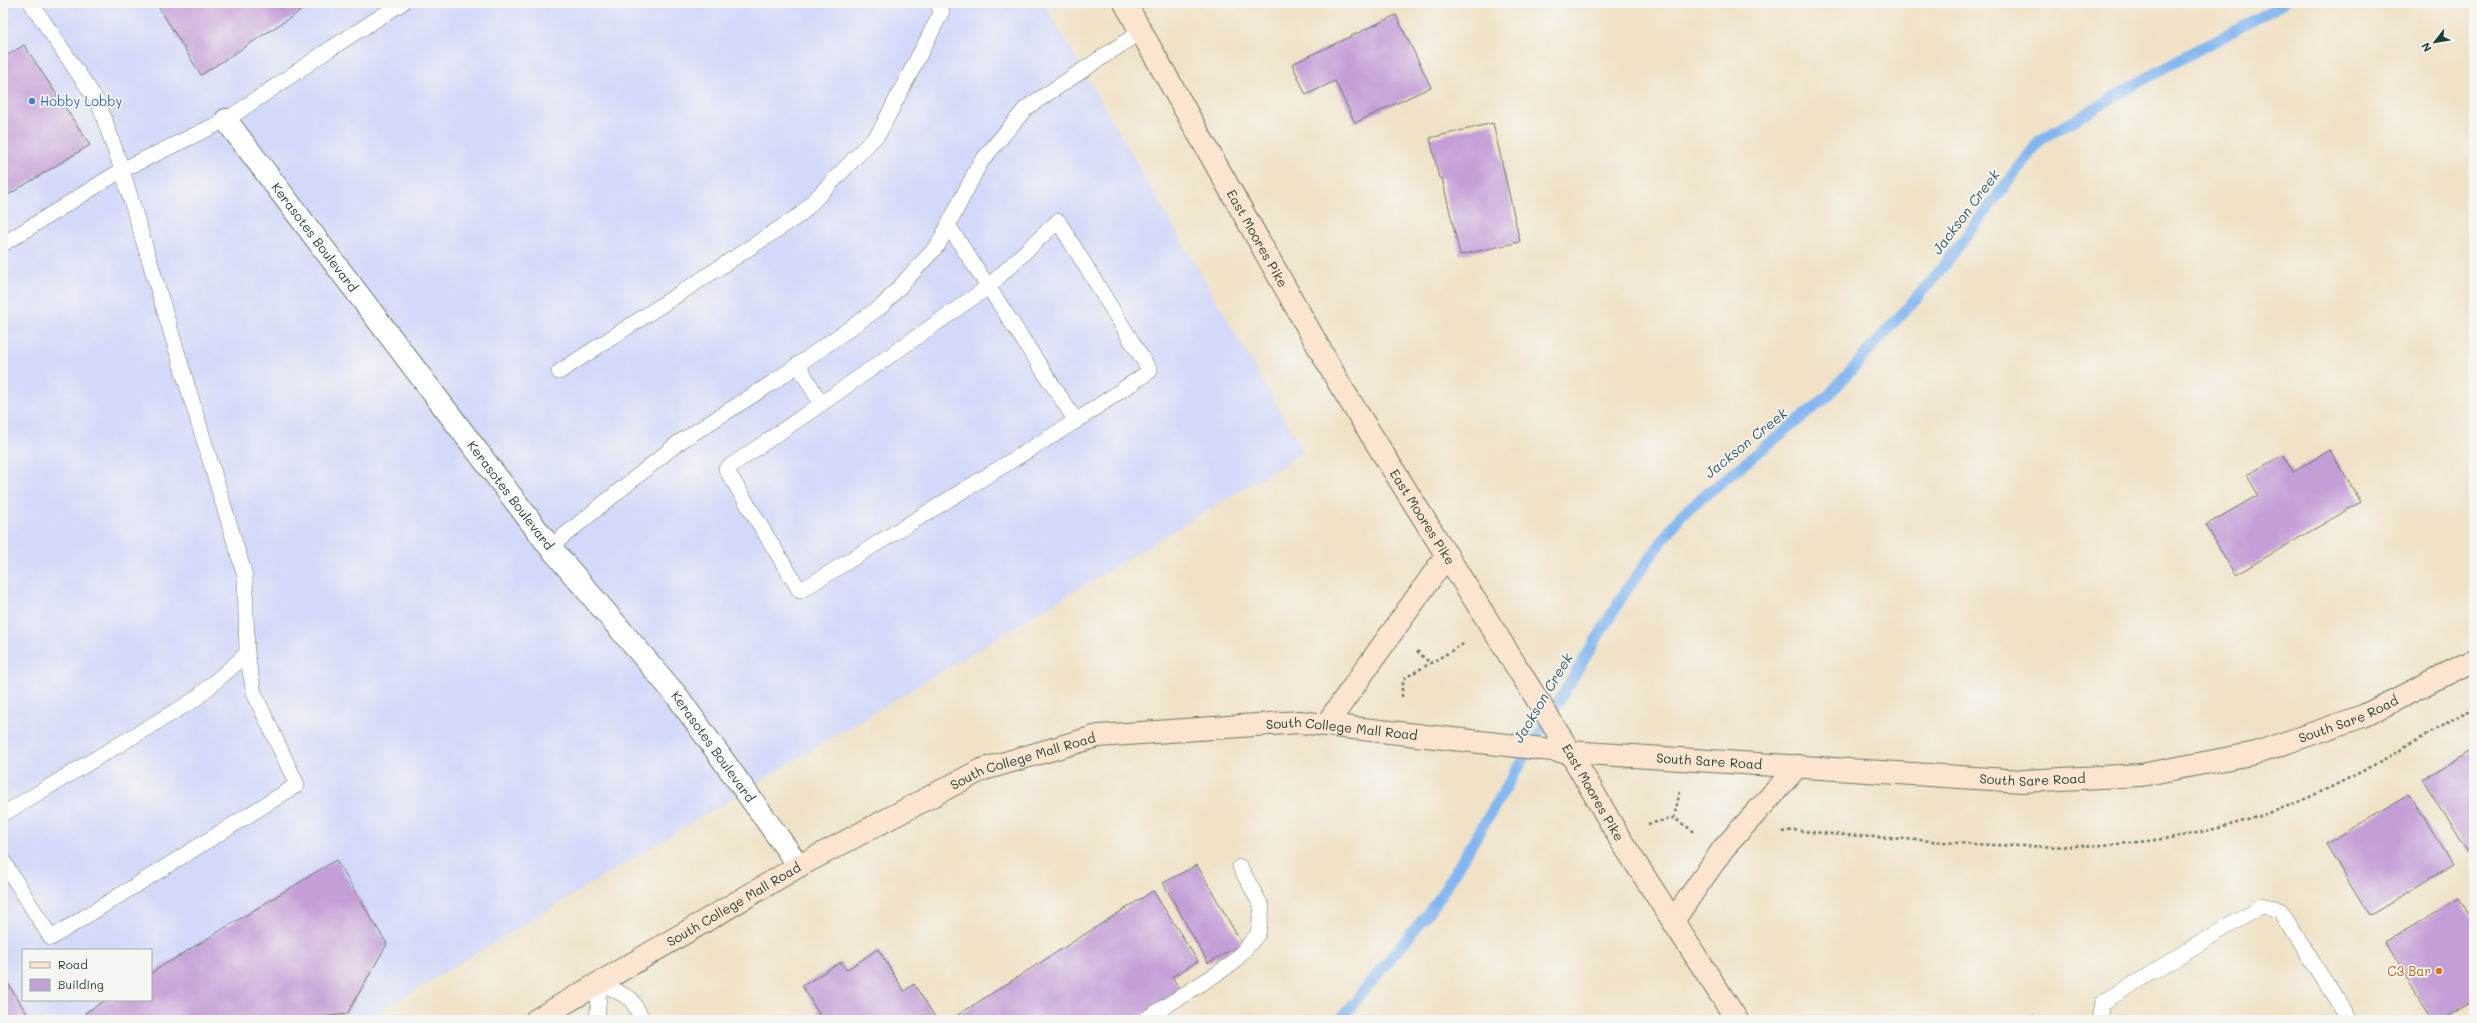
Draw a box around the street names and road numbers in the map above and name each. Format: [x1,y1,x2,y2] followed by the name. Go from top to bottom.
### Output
[268,179,362,295] street label: Kerasotes Boulevard
[1224,186,1292,290] street label: East Moores Pike
[464,437,558,553] street label: Kerasotes Boulevard
[1387,466,1459,568] street label: East Moores Pike
[668,687,759,805] street label: Kerasotes Boulevard
[2296,691,2401,746] street label: South Sare Road
[1265,713,1419,743] street label: South College Mall Road
[947,728,1097,793] street label: South College Mall Road
[1559,740,1628,844] street label: East Moores Pike
[1656,749,1763,772] street label: South Sare Road
[1979,769,2086,789] street label: South Sare Road
[663,858,803,950] street label: South College Mall Road

